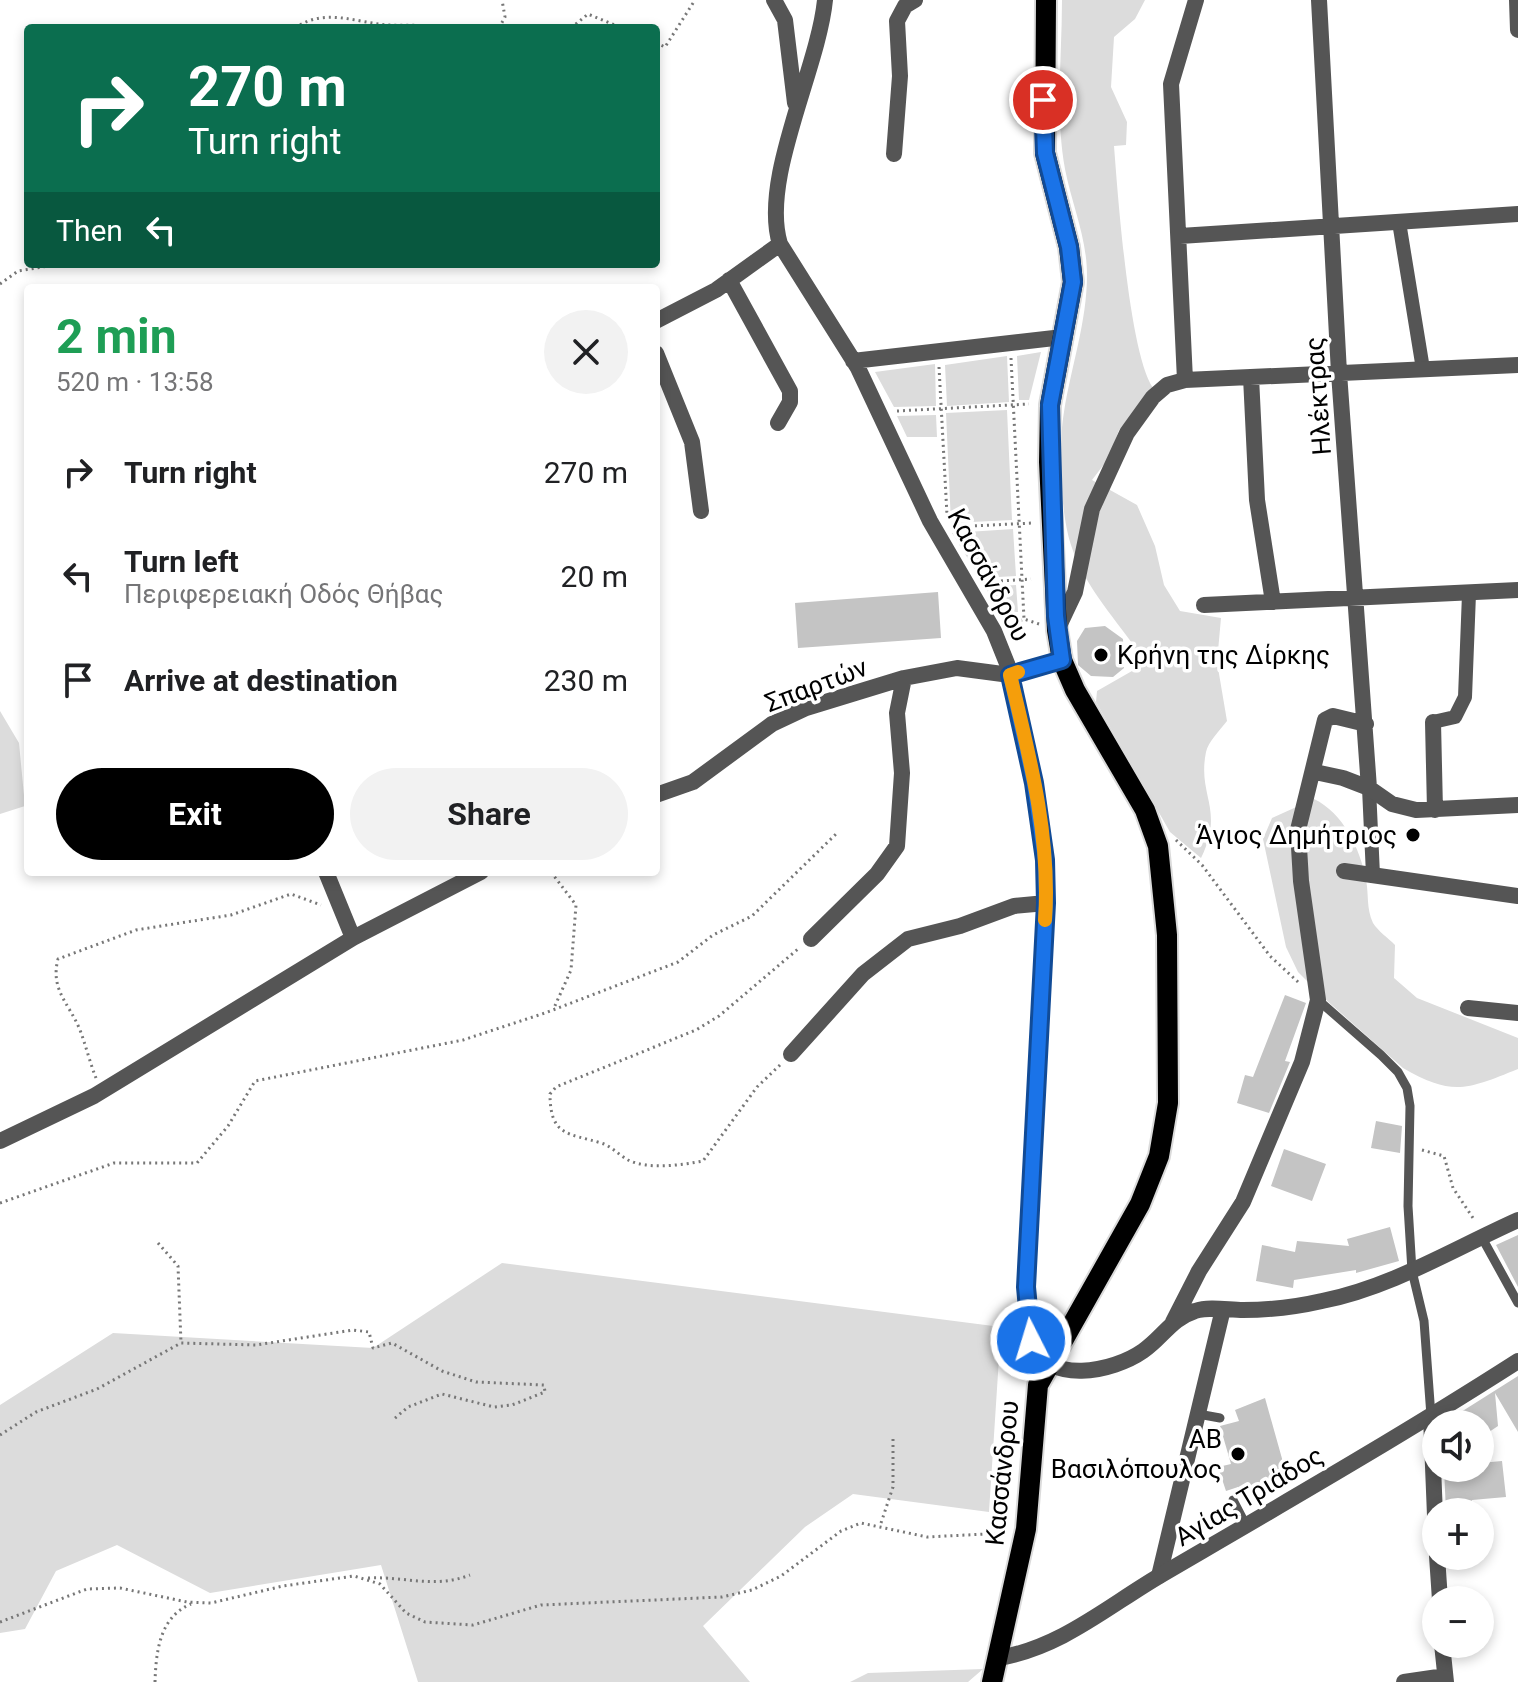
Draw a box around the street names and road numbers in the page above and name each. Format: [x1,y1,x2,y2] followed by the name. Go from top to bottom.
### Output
[1299,336,1337,456] street label: Ηλέκτρας
[942,504,1036,646] street label: Κασσάνδρου
[761,652,872,718] street label: Σπαρτών
[979,1399,1025,1547] street label: Κασσάνδρου
[1169,1440,1329,1552] street label: Αγίας Τριάδος

